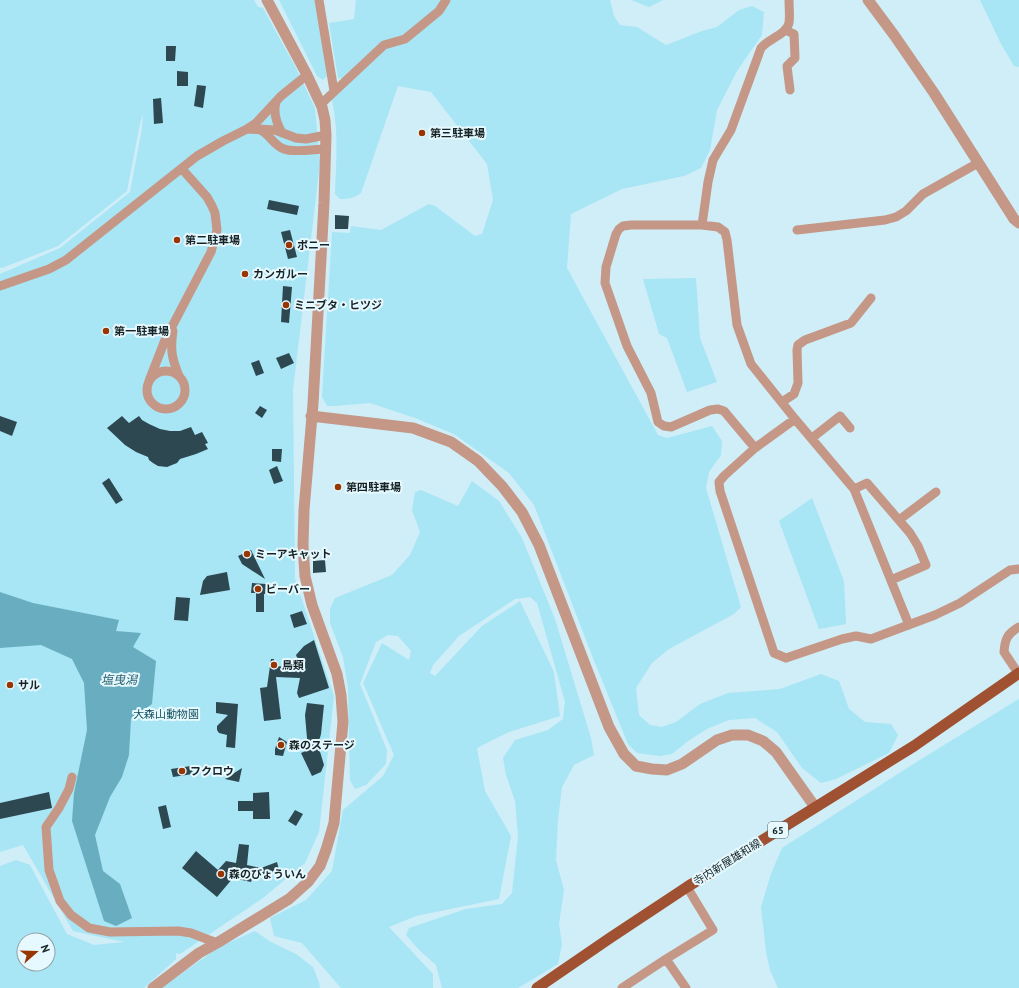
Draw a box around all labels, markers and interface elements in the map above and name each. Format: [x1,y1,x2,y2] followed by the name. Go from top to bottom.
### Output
[430,126,485,140] place label: 第三駐車場
[417,128,427,138] marker: 第三駐車場
[185,233,240,247] place label: 第二駐車場
[172,235,182,245] marker: 第二駐車場
[297,238,330,252] place label: ポニー
[284,240,294,250] marker: ポニー
[253,267,308,281] place label: カンガルー
[240,269,250,279] marker: カンガルー
[294,298,382,312] place label: ミニブタ・ヒツジ
[281,300,291,310] marker: ミニブタ・ヒツジ
[114,324,169,338] place label: 第一駐車場
[101,326,111,336] marker: 第一駐車場
[346,480,401,494] place label: 第四駐車場
[333,482,343,492] marker: 第四駐車場
[255,547,332,561] place label: ミーアキャット
[242,549,252,559] marker: ミーアキャット
[266,582,310,596] place label: ビーバー
[253,584,263,594] marker: ビーバー
[282,658,304,672] place label: 鳥類
[269,660,279,670] marker: 鳥類
[101,672,139,687] water label: 塩曳潟
[18,678,40,692] place label: サル
[5,680,15,690] marker: サル
[133,707,199,721] park label: 大森山動物園
[289,738,355,752] place label: 森のステージ
[276,740,286,750] marker: 森のステージ
[190,764,234,778] place label: フクロウ
[177,766,187,776] marker: フクロウ
[768,822,788,838] road number: 65
[691,836,763,888] street label: 寺内新屋雄和線
[229,867,306,881] place label: 森のびょういん
[216,869,226,879] marker: 森のびょういん
[16,932,56,972] north arrow
[38,943,53,954] text: N

